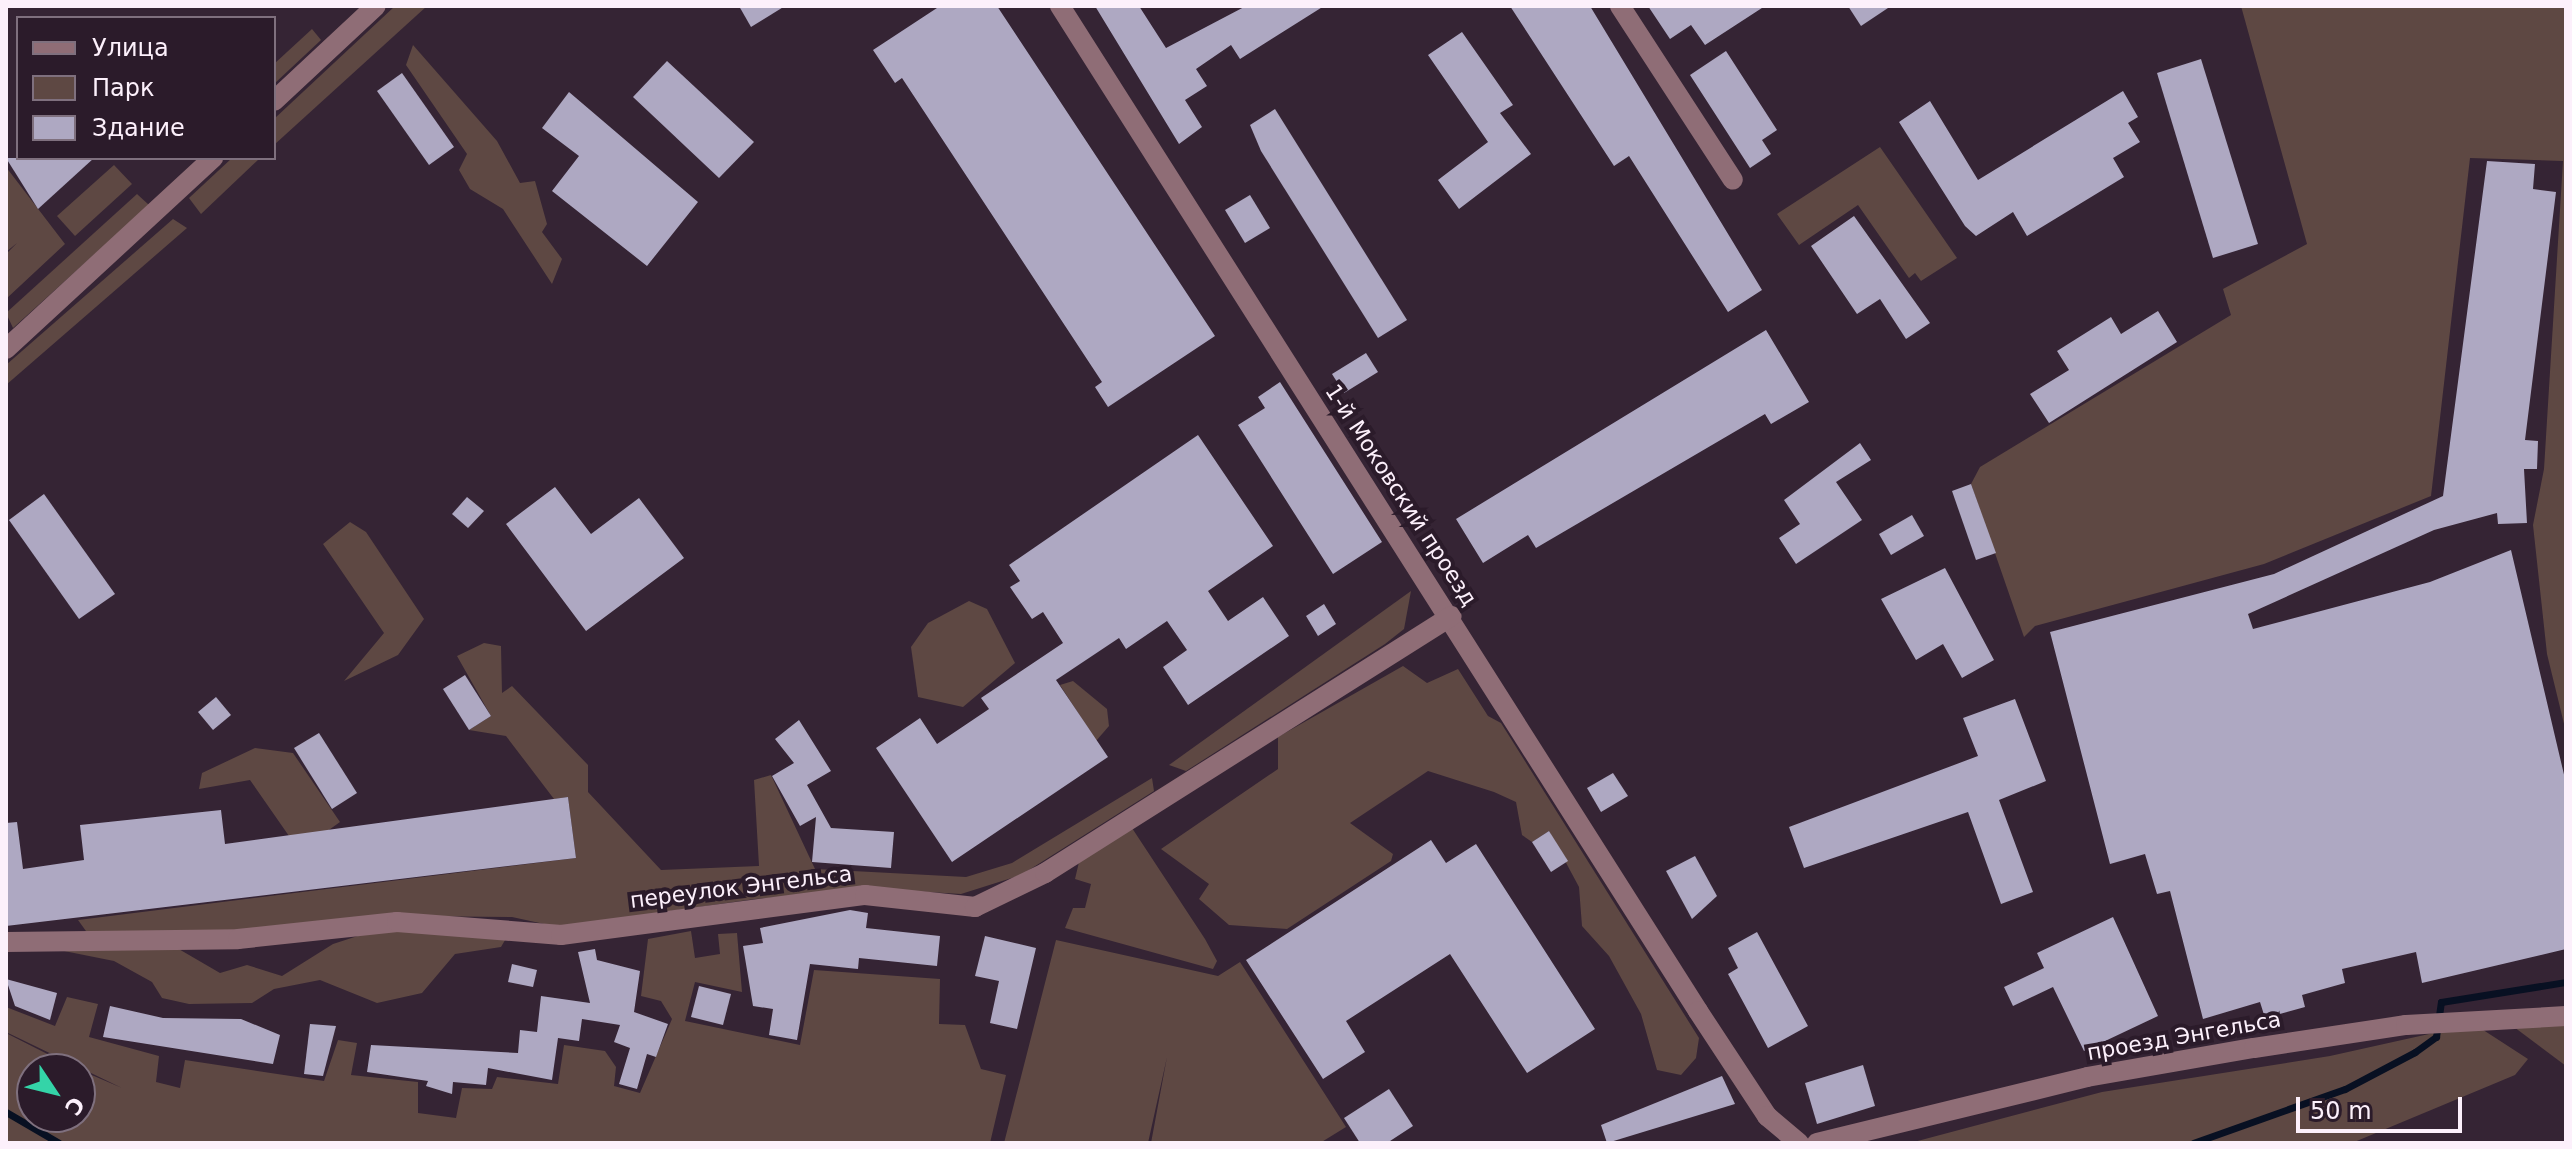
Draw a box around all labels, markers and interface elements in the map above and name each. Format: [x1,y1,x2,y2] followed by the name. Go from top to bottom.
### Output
[16,16,276,160] legend
[92,34,169,62] text: Улица
[92,74,154,102] text: Парк
[92,114,185,142] text: Здание
[1320,379,1482,611] street label: 1-й Моковский проезд
[628,860,854,914] street label: переулок Энгельса
[2085,1006,2283,1066] street label: проезд Энгельса
[16,1053,96,1133] north arrow
[2300,1081,2466,1131] scale bar
[60,1092,89,1120] text: С
[2310,1097,2372,1125] text: 50 m

